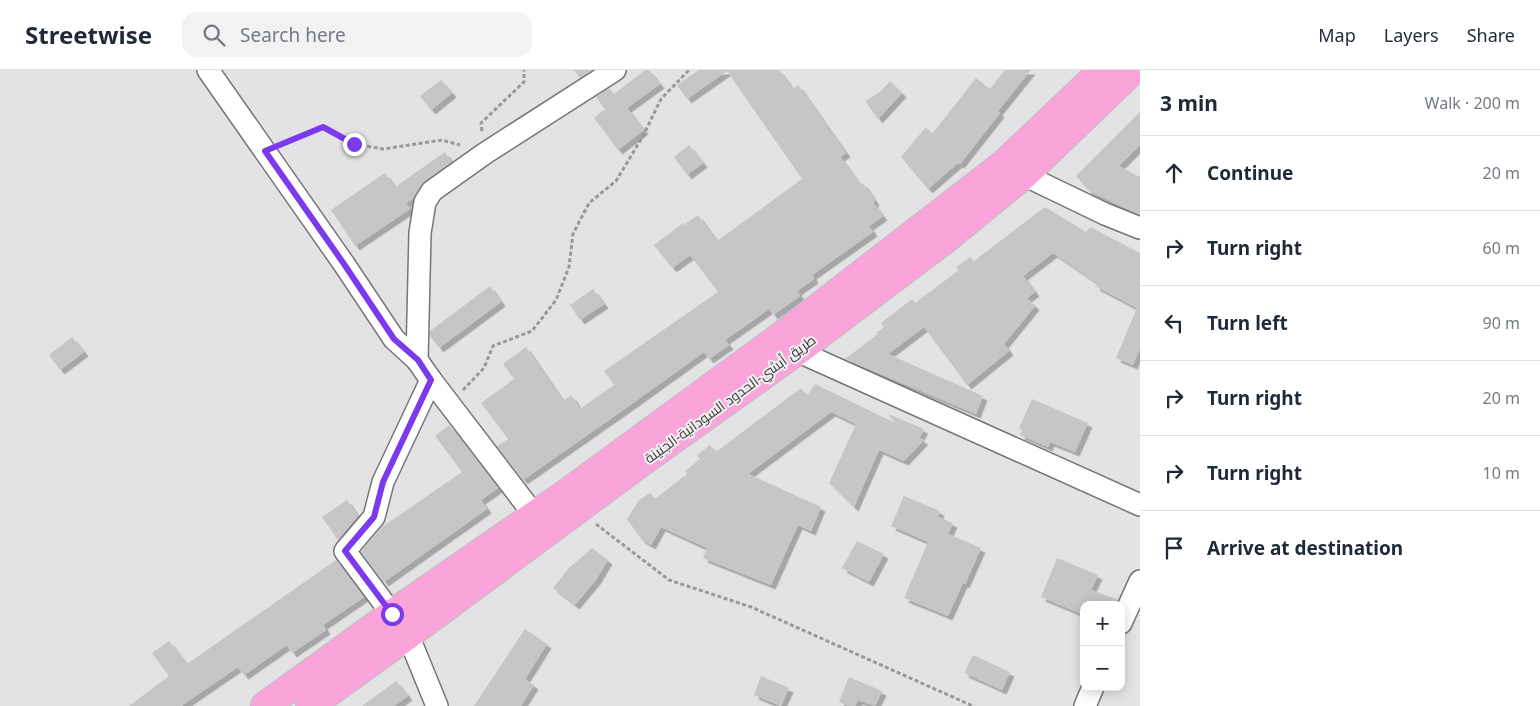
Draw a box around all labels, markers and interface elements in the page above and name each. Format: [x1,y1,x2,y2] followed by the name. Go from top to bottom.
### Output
[182,12,532,57] search box
[25,18,152,51] text: Streetwise
[200,21,228,49] icon: search
[240,22,346,48] text: Search here
[1318,23,1356,47] text: Map
[1384,23,1439,47] text: Layers
[1467,23,1515,47] text: Share
[1160,89,1218,117] text: 3 min
[1425,92,1520,114] text: Walk · 200 m
[343,133,366,156] route end
[1160,159,1188,187] icon: ahead
[1207,160,1293,186] text: Continue
[1483,162,1520,184] text: 20 m
[1160,234,1188,262] icon: right
[1207,235,1302,261] text: Turn right
[1483,237,1520,259] text: 60 m
[1160,309,1188,337] icon: left
[1207,310,1288,336] text: Turn left
[1483,312,1520,334] text: 90 m
[640,330,820,469] street label: طريق أبشي-الحدود السودانية-الجنينة
[1160,384,1188,412] icon: right
[1207,385,1302,411] text: Turn right
[1483,387,1520,409] text: 20 m
[1160,459,1188,487] icon: right
[1207,460,1302,486] text: Turn right
[1483,462,1520,484] text: 10 m
[1160,534,1188,562] icon: arrive
[1207,535,1403,561] text: Arrive at destination
[1080,601,1125,691] map controls
[1080,601,1125,646] button: +
[381,603,404,626] route start
[1080,646,1125,691] button: −

